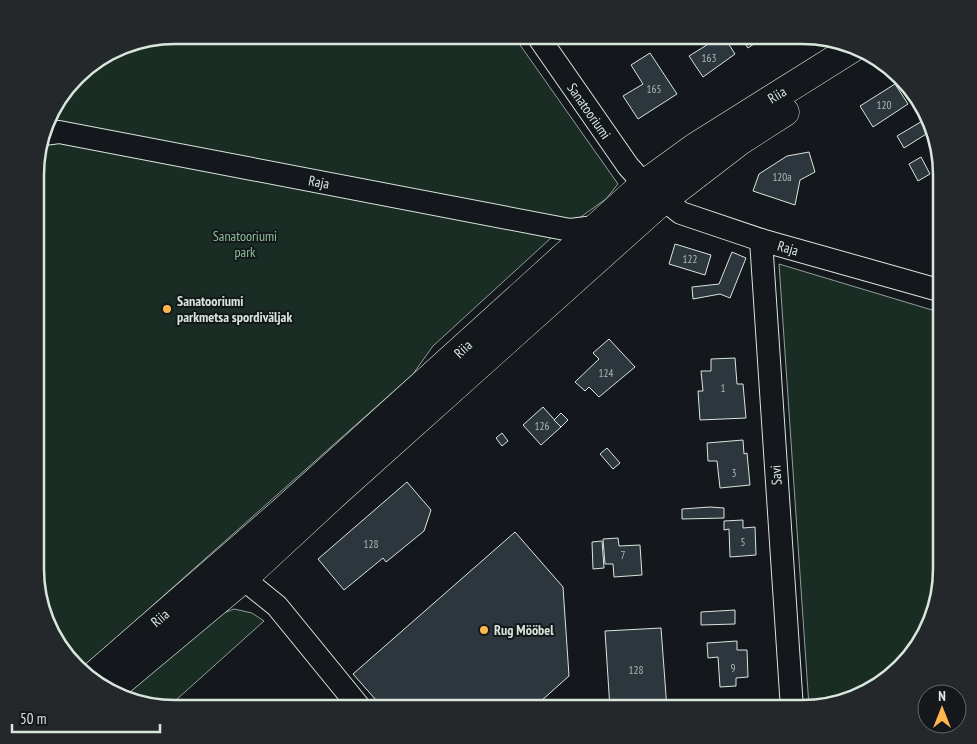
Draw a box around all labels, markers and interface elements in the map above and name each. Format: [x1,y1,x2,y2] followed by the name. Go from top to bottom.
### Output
[702,51,716,65] house number: 163
[563,80,615,142] street label: Sanatooriumi
[647,82,661,96] house number: 165
[764,82,790,108] street label: Riia
[877,98,891,112] house number: 120
[772,170,792,184] house number: 120a
[307,171,331,193] street label: Raja
[213,227,277,261] park label: Sanatooriumi park
[775,236,801,260] street label: Raja
[683,252,697,266] house number: 122
[177,292,292,326] place label: Sanatooriumi parkmetsa spordiväljak
[161,303,173,315] marker: Sanatooriumi parkmetsa spordiväljak
[450,336,476,362] street label: Riia
[599,366,613,380] house number: 124
[721,381,726,395] house number: 1
[535,419,549,433] house number: 126
[766,464,786,486] street label: Savi
[732,466,737,480] house number: 3
[741,535,746,549] house number: 5
[364,537,378,551] house number: 128
[621,548,626,562] house number: 7
[147,605,173,631] street label: Riia
[494,621,554,639] place label: Rug Mööbel
[478,624,490,636] marker: Rug Mööbel
[731,661,736,675] house number: 9
[629,663,643,677] house number: 128
[917,684,967,734] north arrow
[938,687,946,705] text: N
[12,702,160,734] scale bar
[20,709,46,728] text: 50 m

